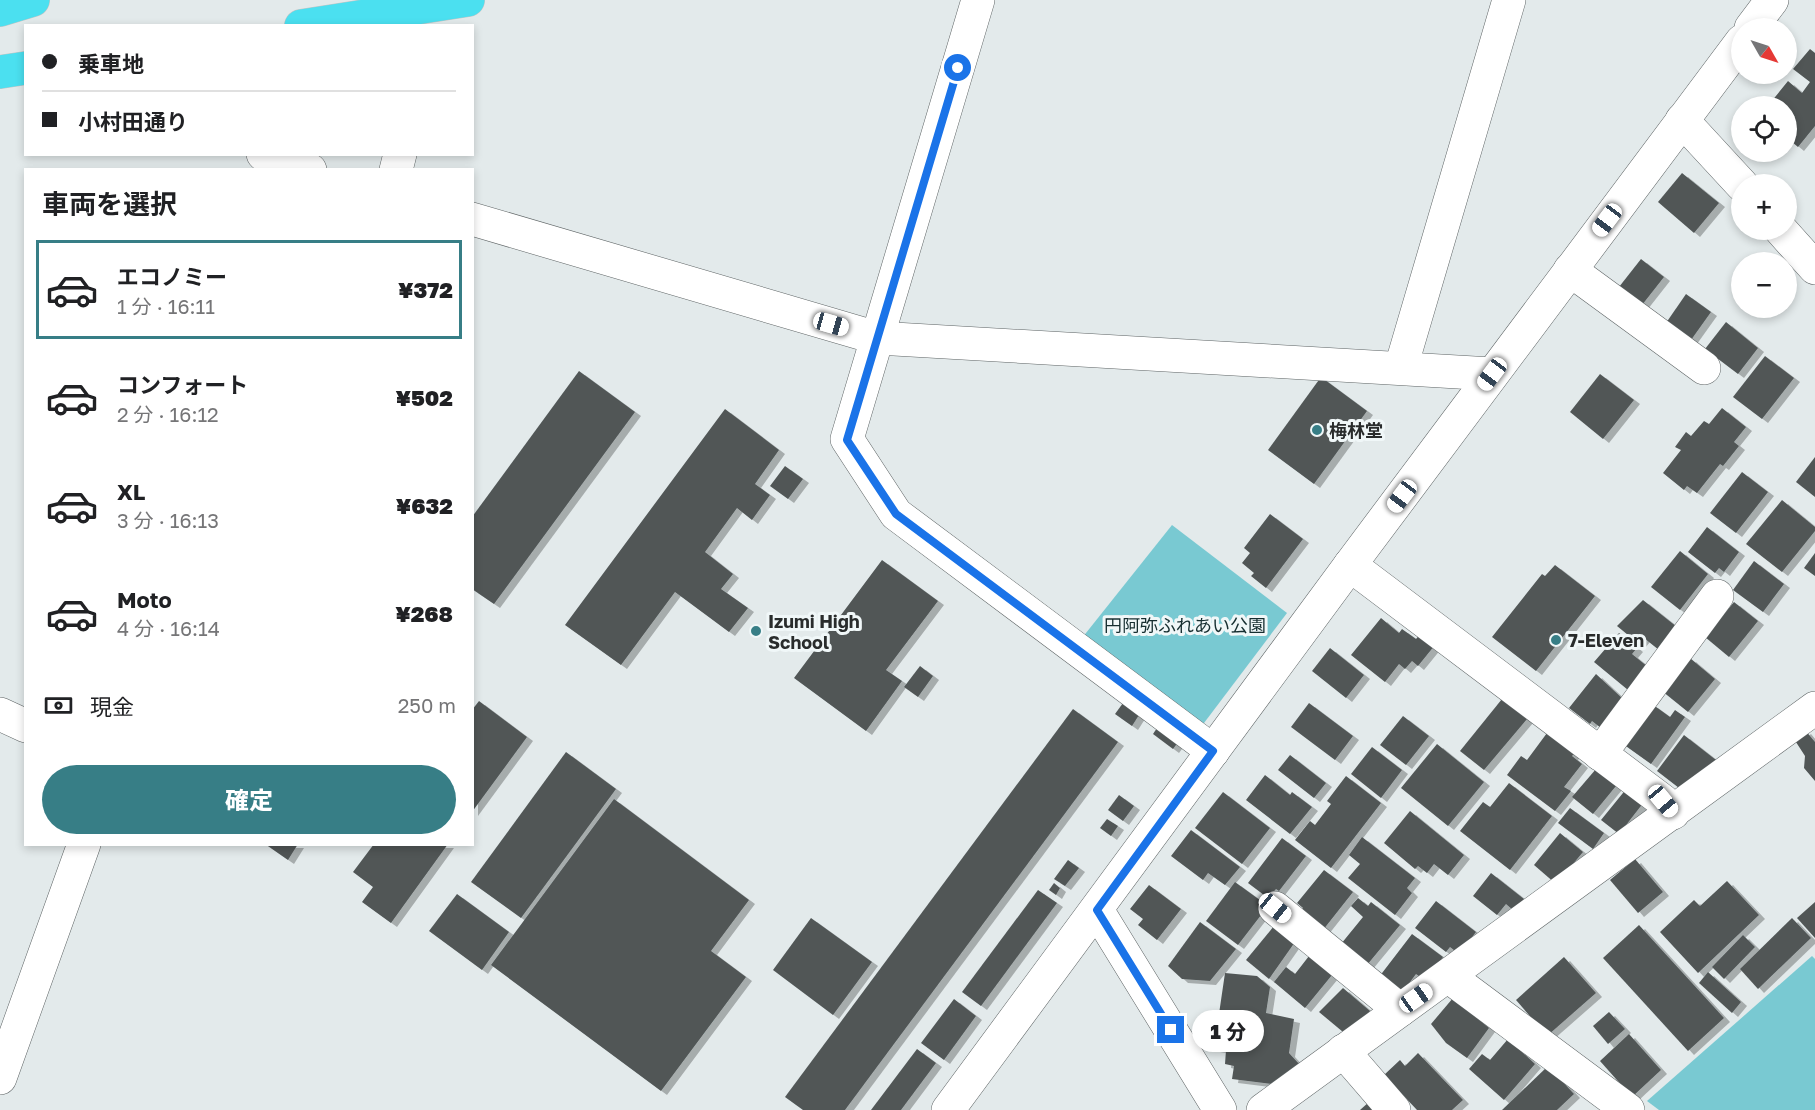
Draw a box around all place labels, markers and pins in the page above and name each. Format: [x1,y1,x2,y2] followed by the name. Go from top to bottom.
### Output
[1329,419,1383,441] place label: 梅林堂
[1310,423,1324,437] marker: 梅林堂
[768,610,860,653] place label: Izumi High School
[749,624,763,638] marker: Izumi High School
[1568,629,1644,651] place label: 7-Eleven
[1549,633,1563,647] marker: 7-Eleven

